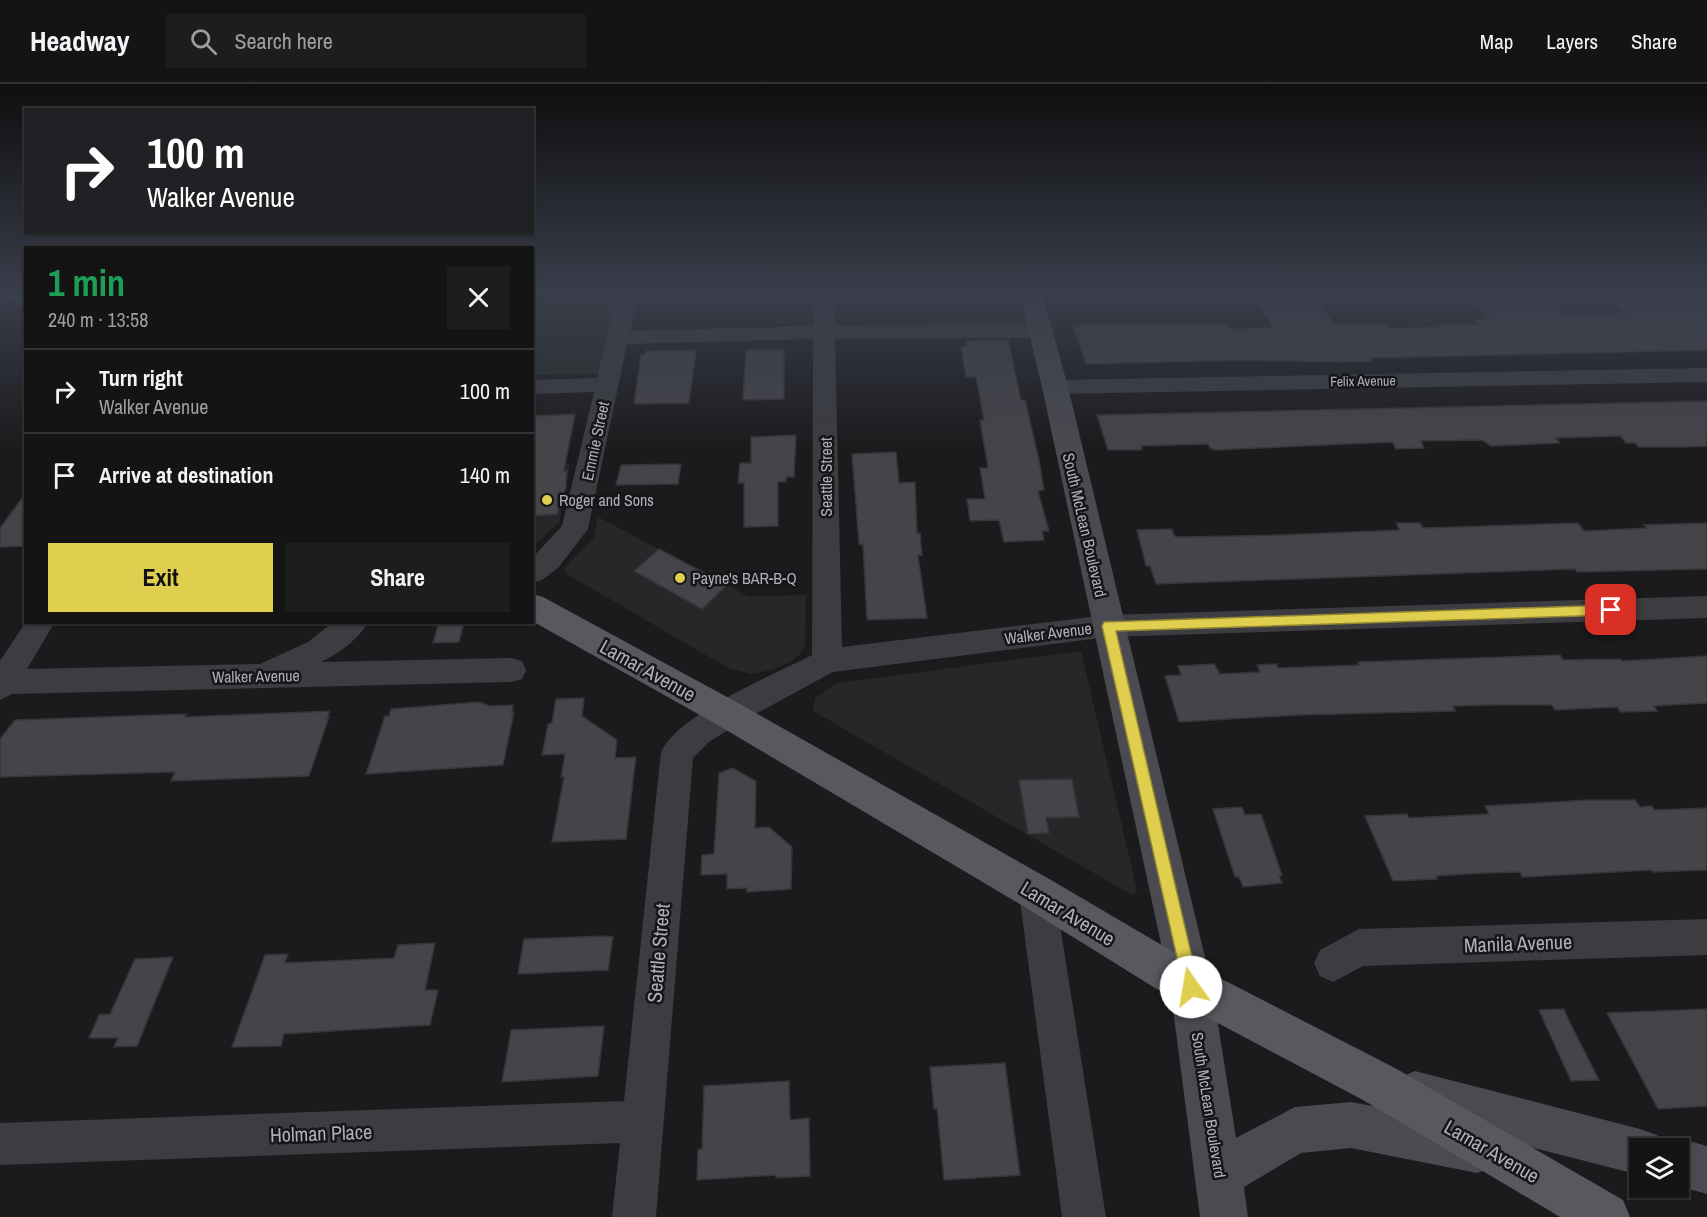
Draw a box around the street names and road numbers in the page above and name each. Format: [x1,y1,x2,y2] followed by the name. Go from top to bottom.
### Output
[1330,371,1396,391] street label: Felix Avenue
[576,399,614,483] street label: Emmie Street
[815,437,837,517] street label: Seattle Street
[1058,451,1112,599] street label: South McLean Boulevard
[1003,617,1093,649] street label: Walker Avenue
[595,633,701,707] street label: Lamar Avenue
[212,664,300,688] street label: Walker Avenue
[1016,874,1120,952] street label: Lamar Avenue
[640,902,676,1004] street label: Seattle Street
[1463,928,1573,958] street label: Manila Avenue
[1187,1031,1231,1179] street label: South McLean Boulevard
[1440,1113,1544,1189] street label: Lamar Avenue
[270,1118,372,1148] street label: Holman Place

